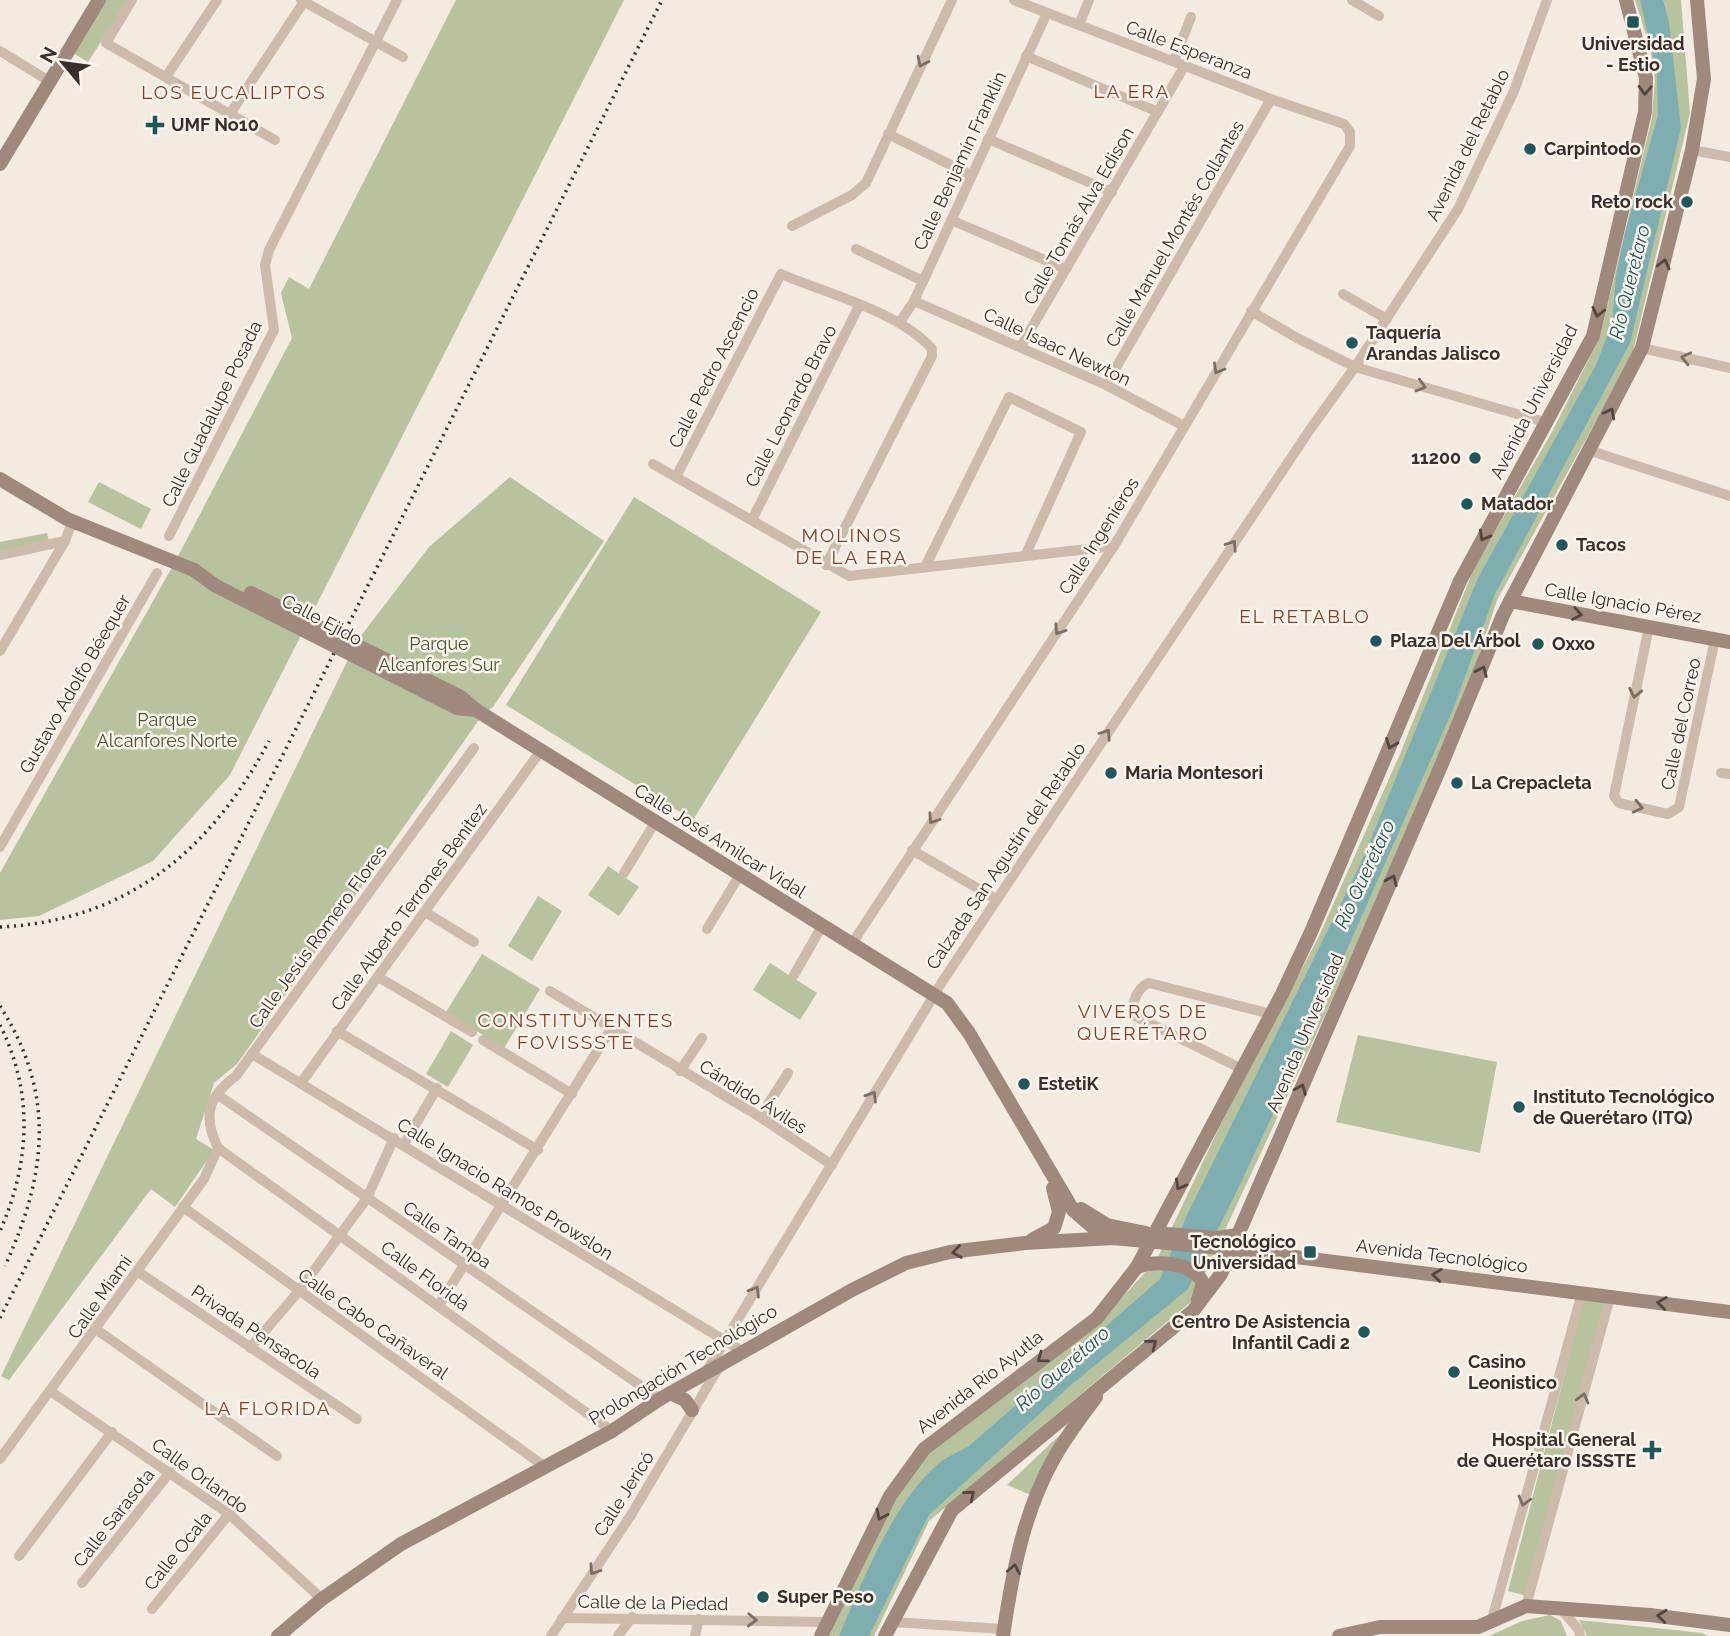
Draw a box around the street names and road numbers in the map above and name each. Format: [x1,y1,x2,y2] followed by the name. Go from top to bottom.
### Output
[1123,16,1255,83] street label: Calle Esperanza
[1422,65,1514,224] street label: Avenida del Retablo
[909,68,1010,254] street label: Calle Benjamín Franklin
[1101,117,1248,351] street label: Calle Manuel Montés Collantes
[1019,123,1138,308] street label: Calle Tomás Alva Edison
[664,284,763,451] street label: Calle Pedro Ascencio
[980,303,1134,390] street label: Calle Isaac Newton
[157,317,266,510] street label: Calle Guadalupe Posada
[740,321,841,490] street label: Calle Leonardo Bravo
[1486,321,1582,482] street label: Avenida Universidad
[1054,473,1143,598] street label: Calle Ingenieros
[1543,578,1703,627] street label: Calle Ignacio Pérez
[15,590,135,777] street label: Gustavo Adolfo Béequer
[278,590,366,650] street label: Calle Ejido
[1656,656,1705,792] street label: Calle del Correo
[922,738,1090,973] street label: Calzada San Agustín del Retablo
[631,779,810,902] street label: Calle José Amilcar Vidal
[326,799,491,1015] street label: Calle Alberto Terrones Benítez
[244,841,391,1032] street label: Calle Jesús Romero Flores
[1262,950,1347,1115] street label: Avenida Universidad
[696,1054,812,1138] street label: Cándido Áviles
[393,1113,617,1264] street label: Calle Ignacio Ramos Prowslon
[399,1196,495,1273] street label: Calle Tampa
[1355,1235,1529,1276] street label: Avenida Tecnológico
[377,1236,474,1315] street label: Calle Florida
[63,1251,136,1343] street label: Calle Miami
[294,1264,453,1383] street label: Calle Cabo Cañaveral
[187,1280,325,1383] street label: Privada Pensacola
[585,1300,781,1429] street label: Prolongación Tecnológico
[912,1326,1047,1437] street label: Avenida Río Ayutla
[148,1434,253,1518] street label: Calle Orlando
[589,1447,658,1540] street label: Calle Jericó
[69,1464,159,1571] street label: Calle Sarasota
[140,1507,216,1594] street label: Calle Ocala
[578,1591,729,1614] street label: Calle de la Piedad

